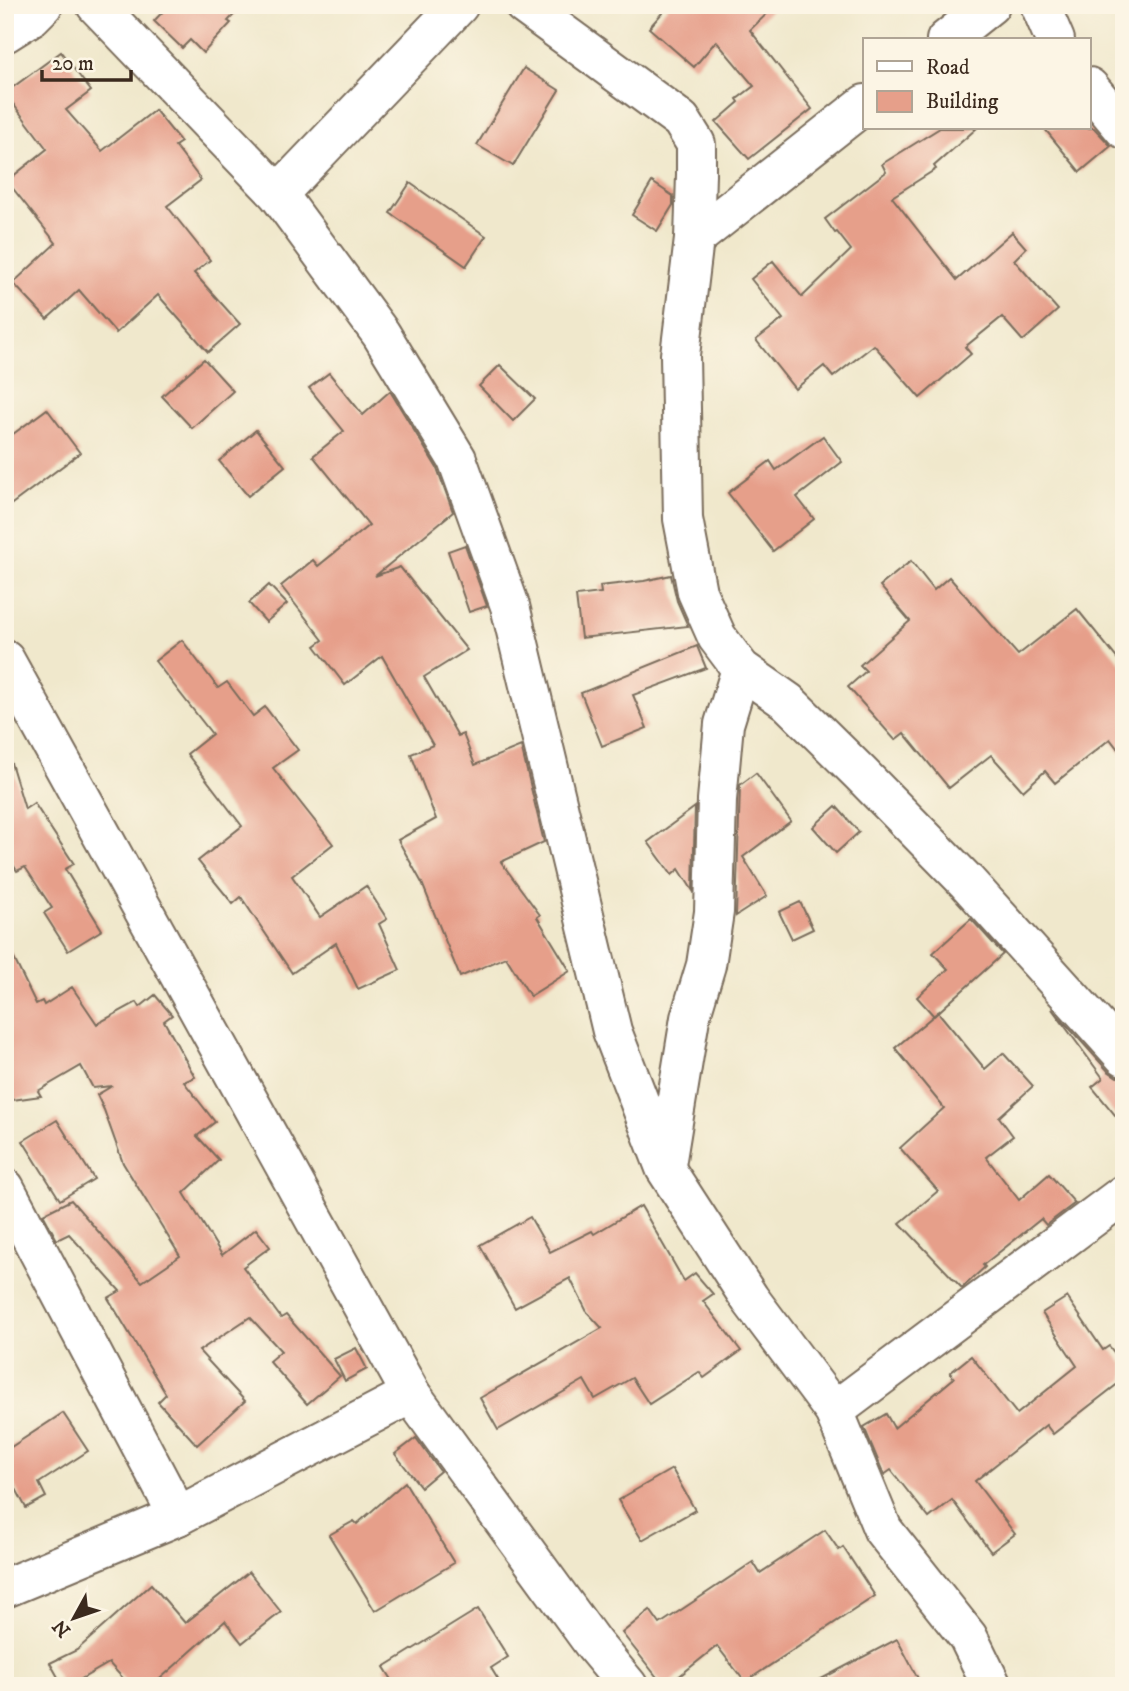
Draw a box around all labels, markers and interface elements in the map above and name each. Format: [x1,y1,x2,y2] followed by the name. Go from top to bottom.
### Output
[42,38,131,82] scale bar
[863,38,1090,130] legend
[52,51,94,77] text: 20 m
[926,55,970,81] text: Road
[926,89,999,115] text: Building
[38,1582,108,1652] north arrow
[48,1614,76,1641] text: N

